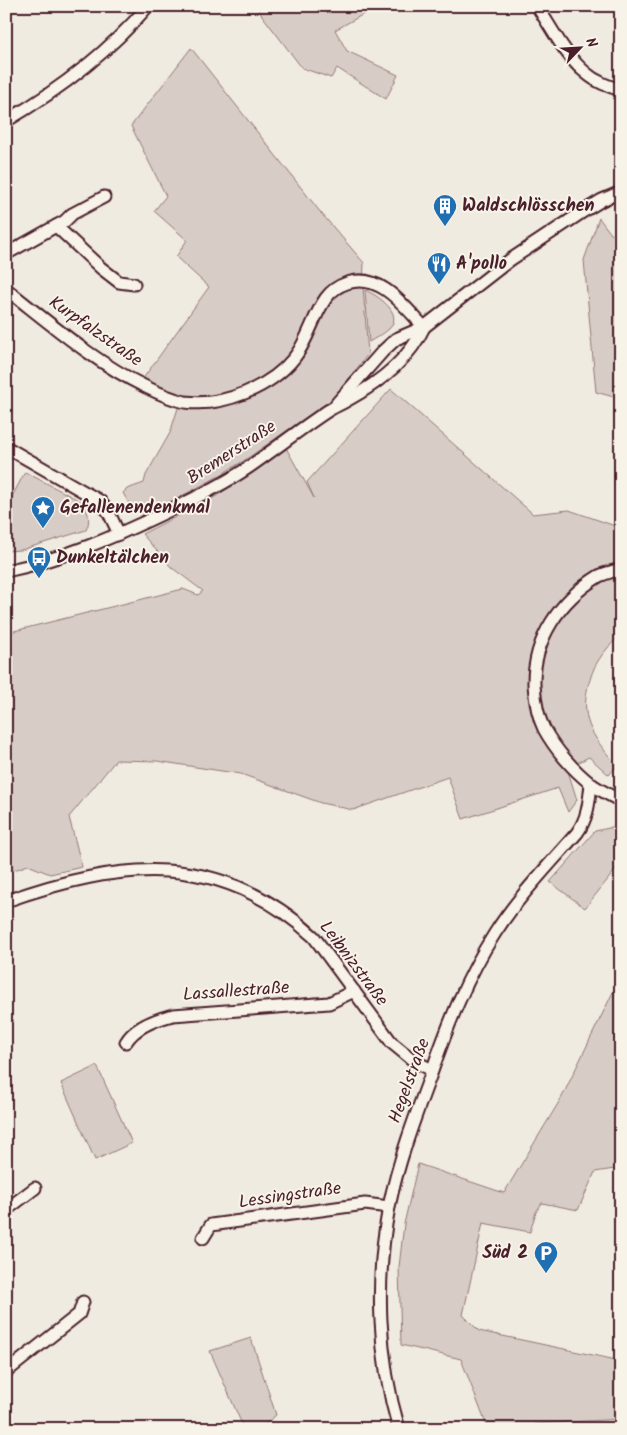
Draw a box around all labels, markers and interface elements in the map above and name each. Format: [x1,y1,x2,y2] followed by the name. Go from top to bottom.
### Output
[554,22,604,72] north arrow
[579,34,603,52] text: N
[462,192,595,221] place label: Waldschlösschen
[432,193,458,227] building icon: Waldschlösschen
[456,250,507,279] place label: A'pollo
[426,251,452,285] restaurant icon: A'pollo
[42,289,148,375] street label: Kurpfalzstraße
[182,413,282,493] street label: Bremerstraße
[60,494,210,523] place label: Gefallenendenkmal
[30,495,56,529] place icon: Gefallenendenkmal
[56,544,169,573] place label: Dunkeltälchen
[26,545,52,579] bus stop icon: Dunkeltälchen
[311,915,395,1013] street label: Leibnizstraße
[182,974,290,1010] street label: Lassallestraße
[381,1034,439,1128] street label: Hegelstraße
[237,1174,343,1218] street label: Lessingstraße
[482,1239,528,1268] place label: Süd 2
[533,1240,559,1274] parking icon: Süd 2

